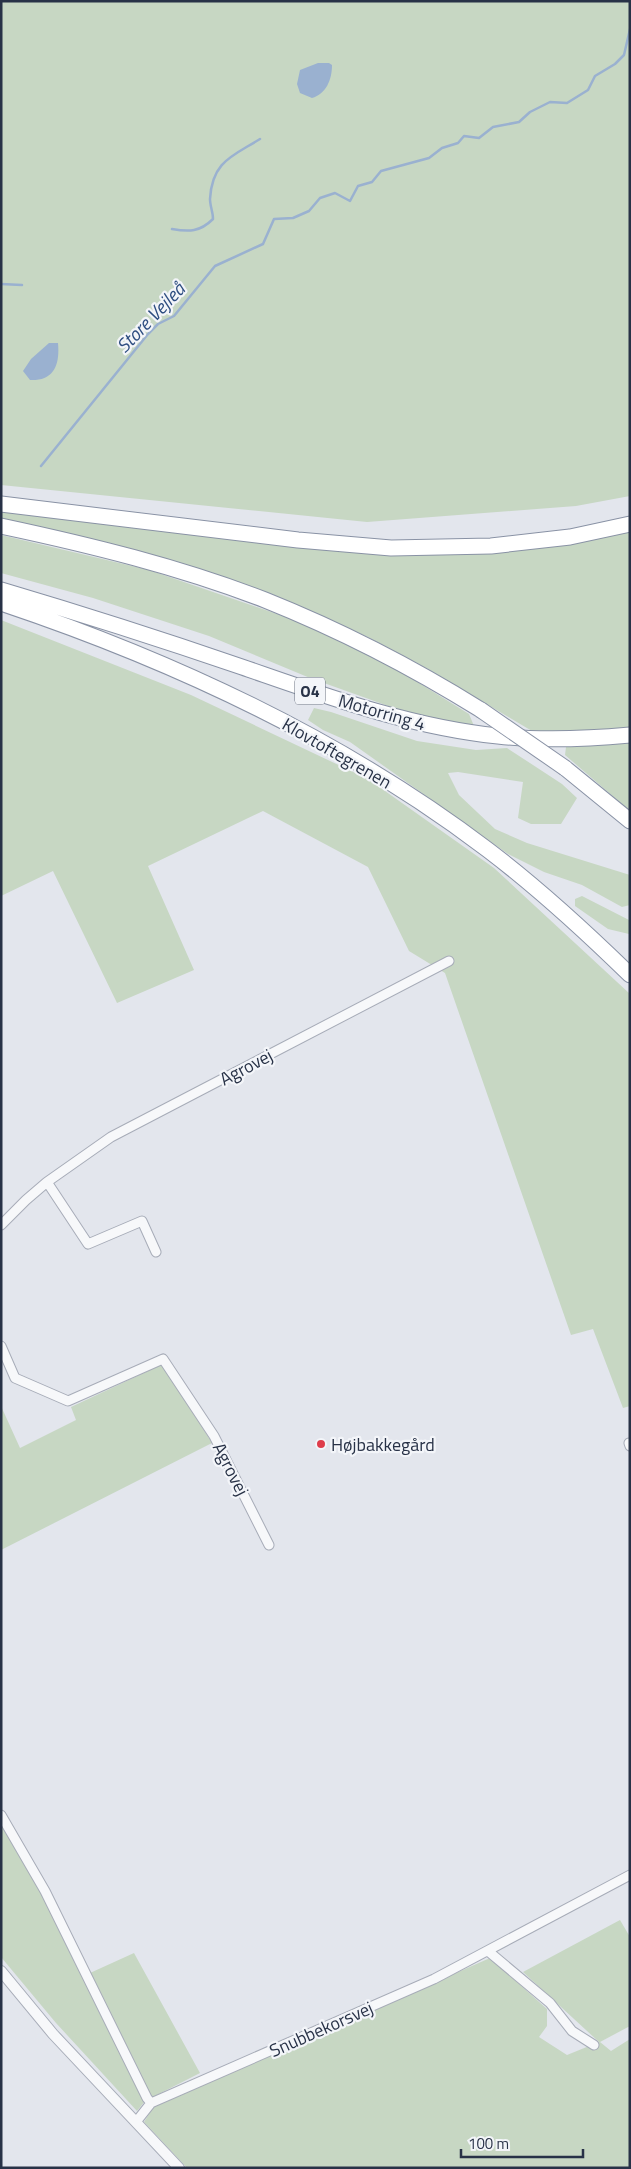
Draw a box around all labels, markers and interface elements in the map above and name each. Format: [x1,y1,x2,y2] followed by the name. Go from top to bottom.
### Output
[109,274,192,359] water label: Store Vejleå
[295,678,325,704] road number: O4
[335,687,429,737] street label: Motorring 4
[277,711,397,795] street label: Klovtoftegrenen
[215,1042,277,1092] street label: Agrovej
[331,1431,435,1458] place label: Højbakkegård
[206,1438,256,1500] street label: Agrovej
[315,1438,327,1450] marker: Højbakkegård
[265,1994,377,2064] street label: Snubbekorsvej
[461,2126,584,2158] scale bar
[468,2132,509,2155] text: 100 m

